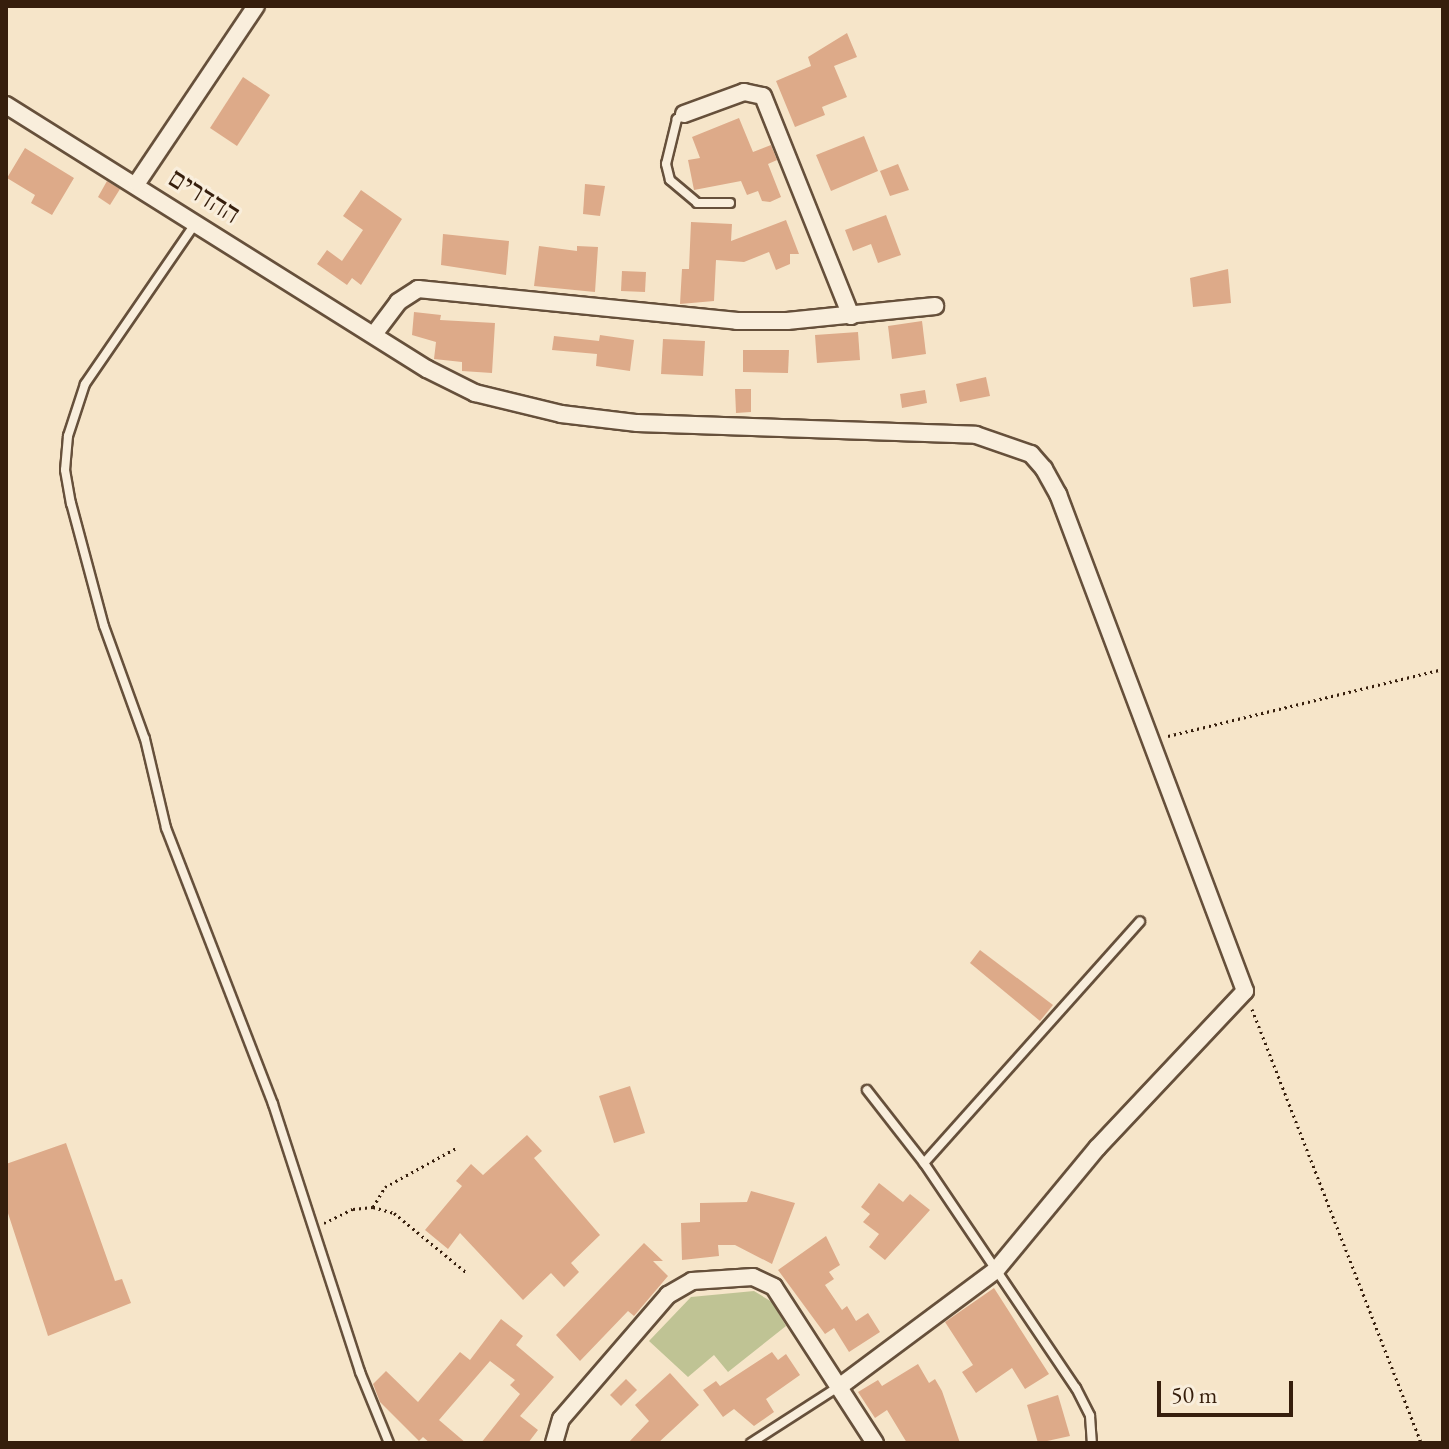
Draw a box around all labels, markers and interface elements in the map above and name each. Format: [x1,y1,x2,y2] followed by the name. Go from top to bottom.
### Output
[163,160,247,230] street label: ההדרים
[1161,1365,1297,1415] scale bar
[1171,1379,1218,1410] text: 50 m

